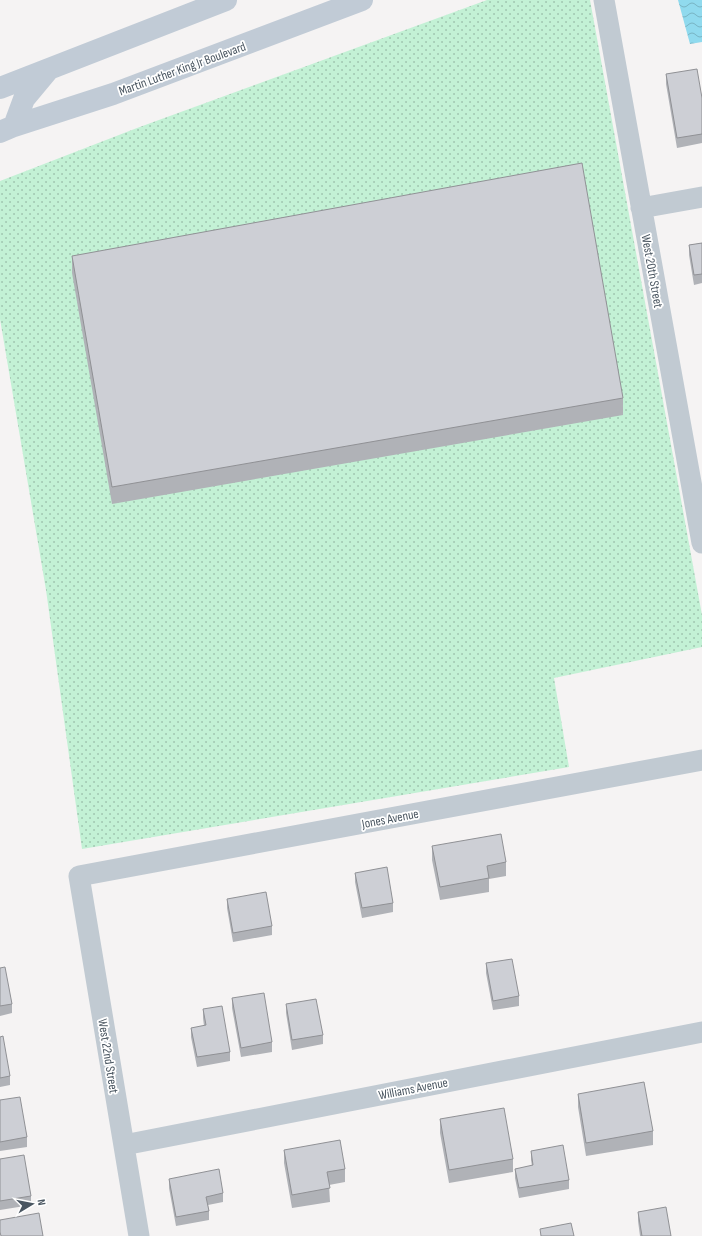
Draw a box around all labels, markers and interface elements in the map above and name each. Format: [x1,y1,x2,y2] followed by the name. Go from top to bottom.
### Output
[117,39,248,99] street label: Martin Luther King Jr Boulevard
[638,233,666,309] street label: West 20th Street
[360,806,420,832] street label: Jones Avenue
[94,1018,122,1095] street label: West 22nd Street
[377,1074,449,1104] street label: Williams Avenue
[12,1184,52,1224] north arrow
[34,1198,48,1206] text: N

